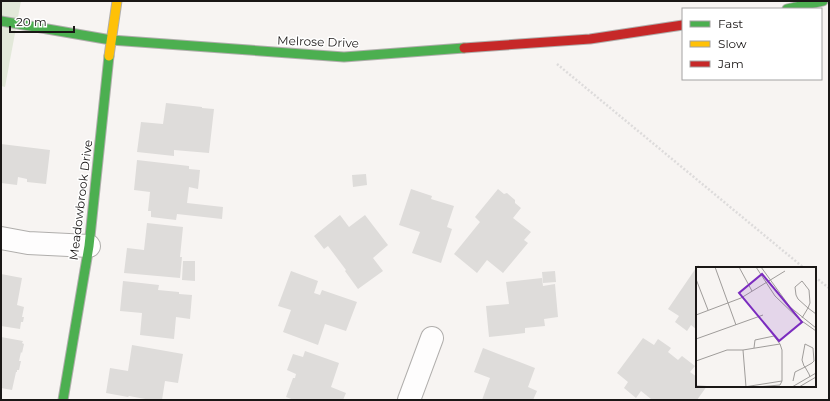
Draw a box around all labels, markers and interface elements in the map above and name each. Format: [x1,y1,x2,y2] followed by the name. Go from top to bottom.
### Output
[10,8,74,34] scale bar
[682,8,822,80] legend
[16,14,47,29] text: 20 m
[718,16,743,31] text: Fast
[277,33,359,50] street label: Melrose Drive
[718,36,747,51] text: Slow
[717,56,744,71] text: Jam
[66,139,95,261] street label: Meadowbrook Drive
[696,267,816,387] inset map

